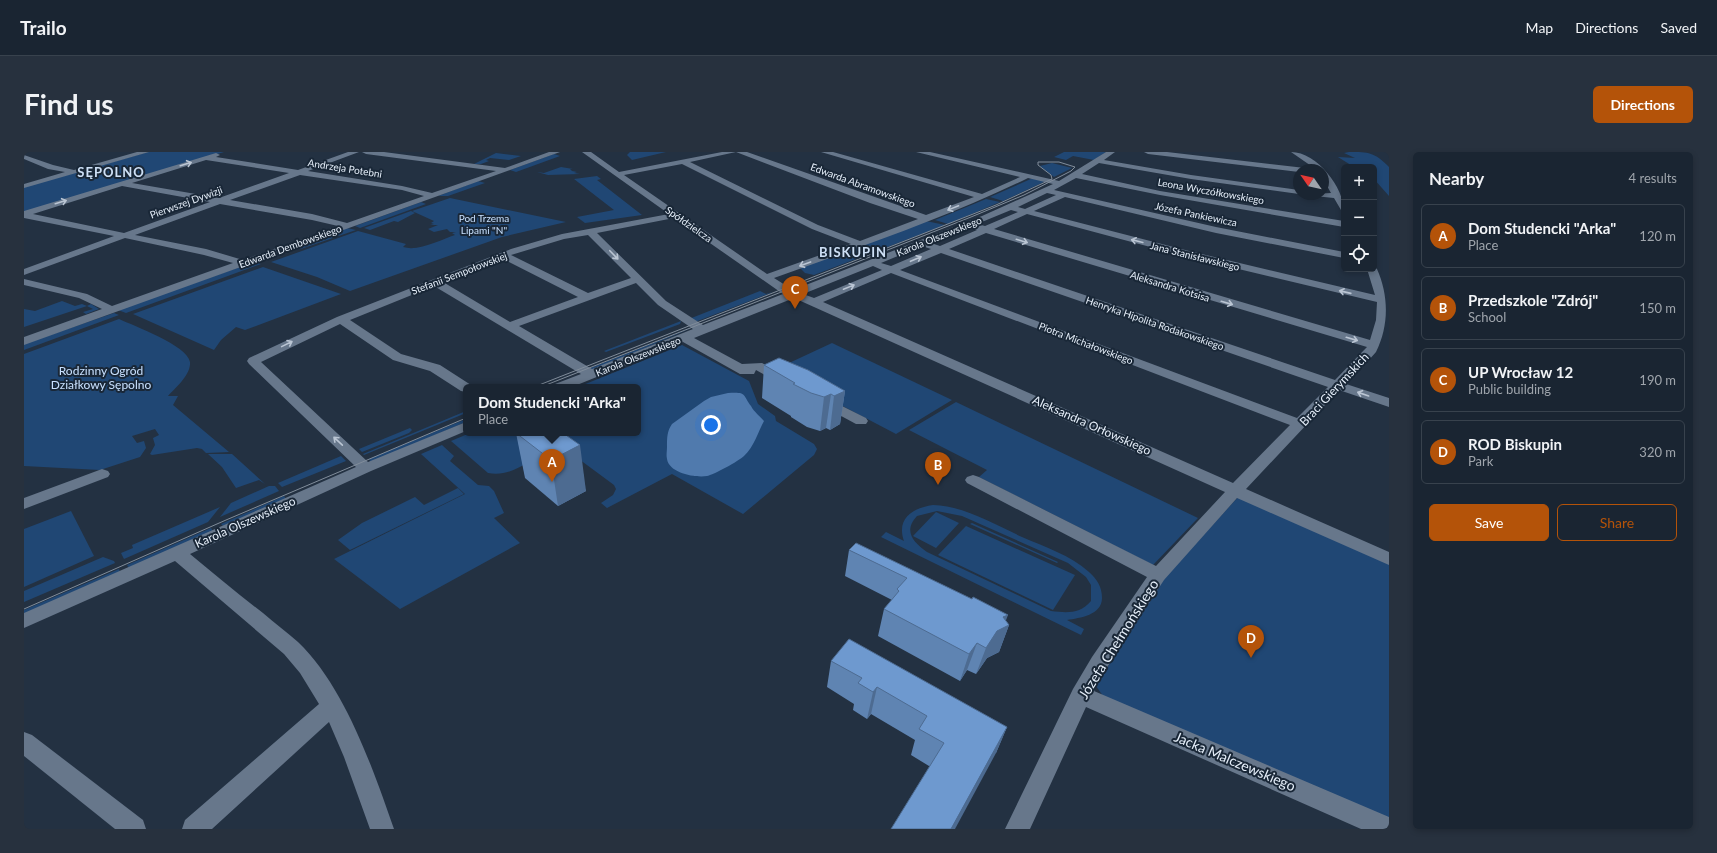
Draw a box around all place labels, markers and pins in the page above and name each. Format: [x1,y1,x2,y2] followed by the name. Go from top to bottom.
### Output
[782,276,808,309] pin: C
[539,449,565,482] pin: A
[925,452,951,485] pin: B
[1238,625,1264,658] pin: D

